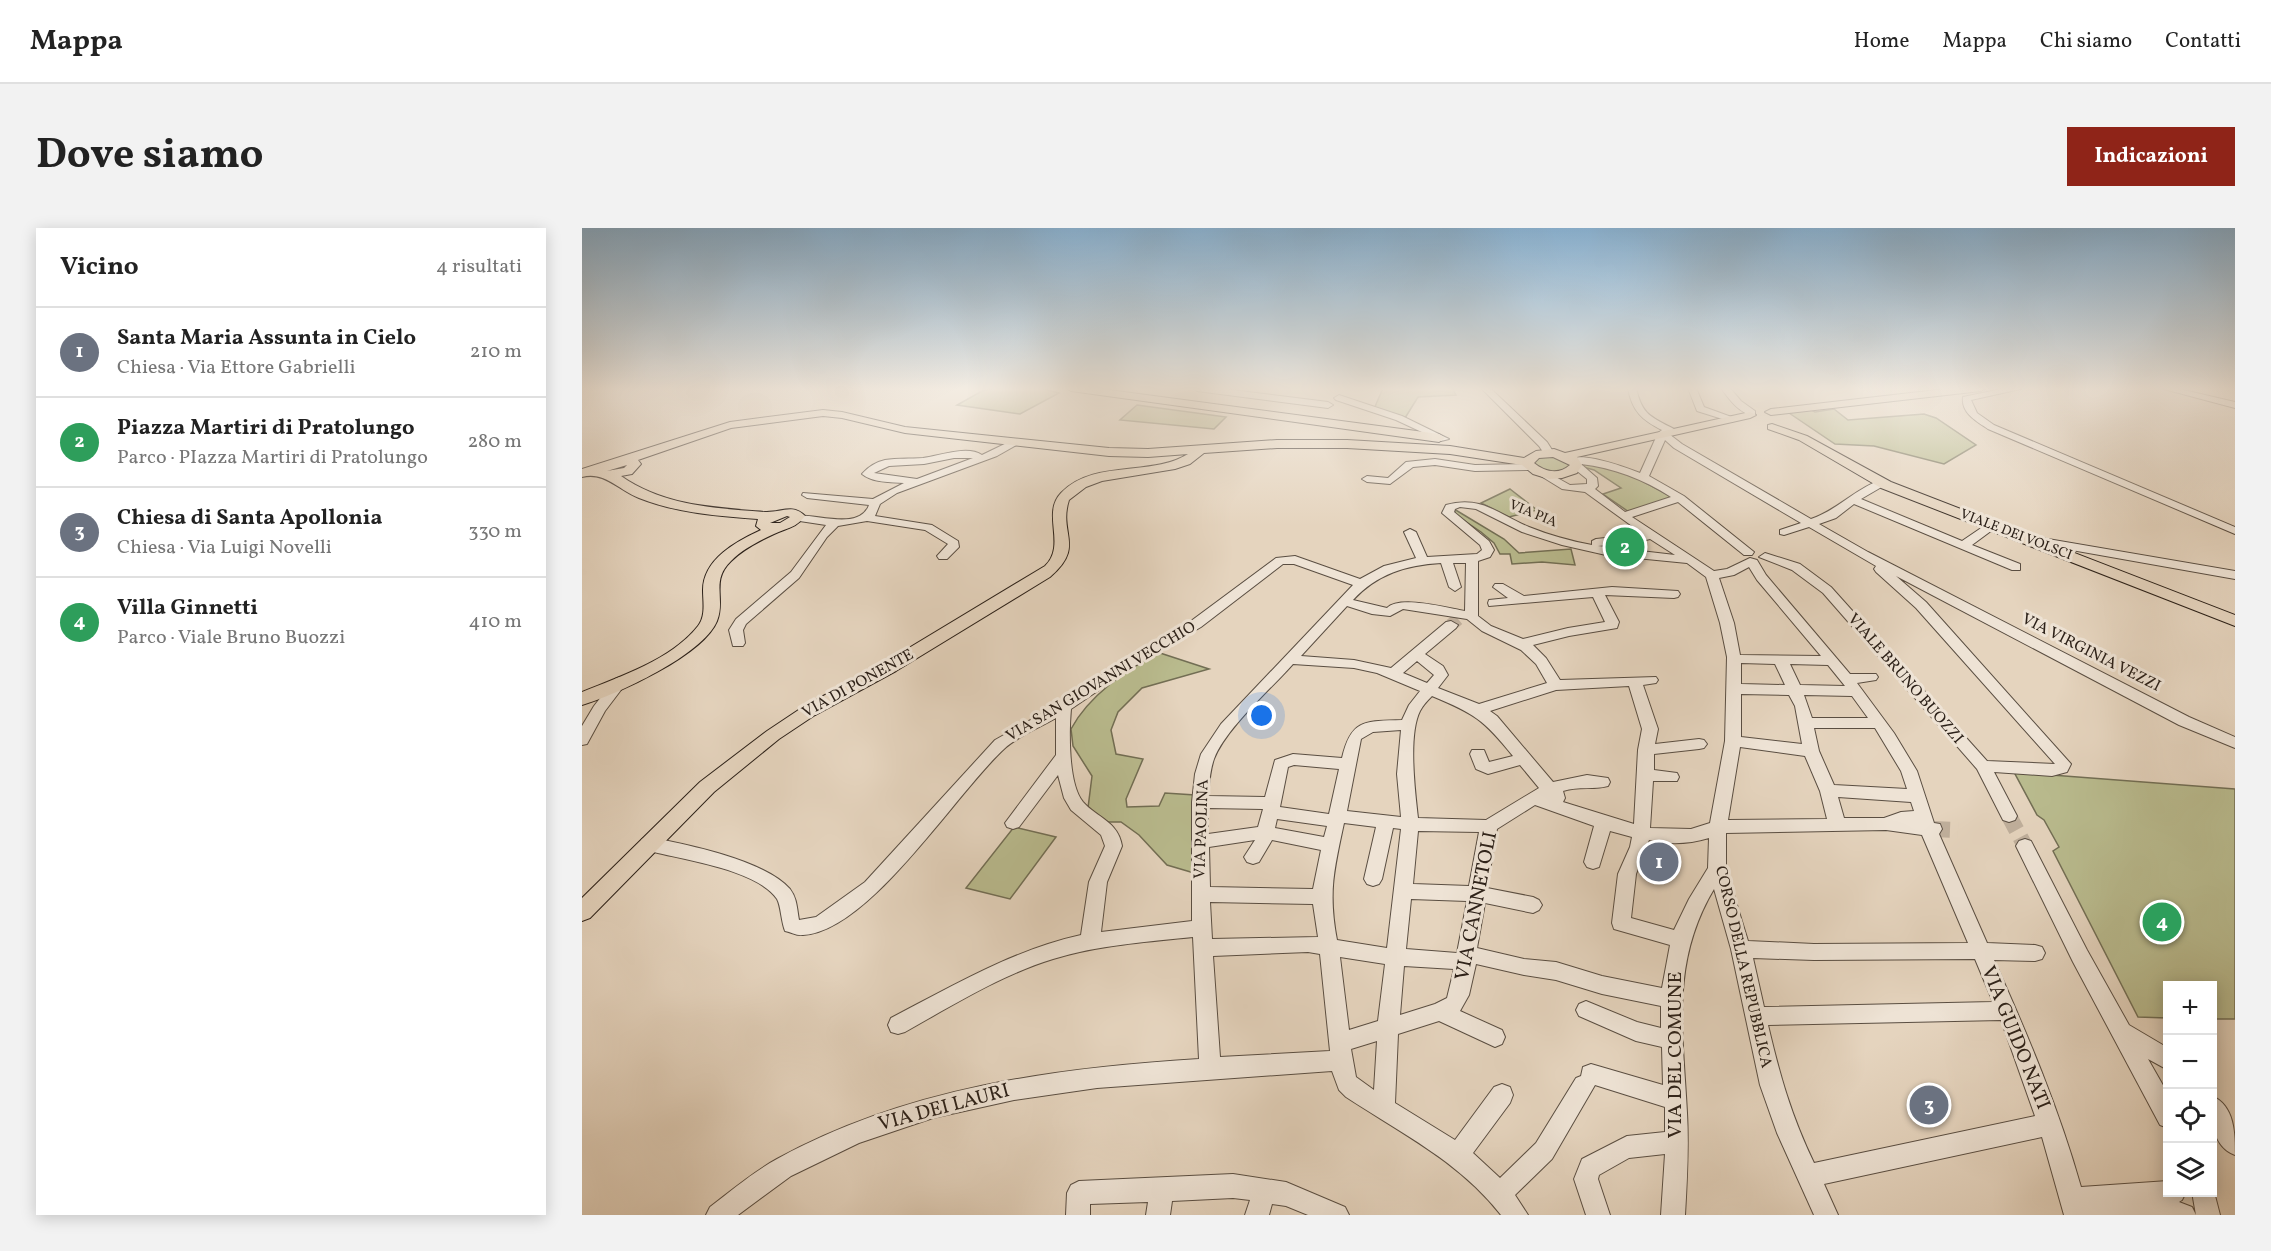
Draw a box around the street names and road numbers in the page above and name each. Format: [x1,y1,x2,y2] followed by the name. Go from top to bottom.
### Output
[1506,496,1560,532] street label: VIA PIA
[1957,505,2075,565] street label: VIALE DEI VOLSCI
[2018,608,2164,698] street label: VIA VIRGINIA VEZZI
[1842,609,1968,749] street label: VIALE BRUNO BUOZZI
[1002,616,1200,748] street label: VIA SAN GIOVANNI VECCHIO
[798,644,918,724] street label: VIA DI PONENTE
[1189,779,1215,879] street label: VIA PAOLINA
[1449,829,1505,983] street label: VIA CANNETOLI
[1709,864,1777,1070] street label: CORSO DELLA REPUBBLICA
[1973,962,2057,1114] street label: VIA GUIDO NATI
[1662,972,1690,1138] street label: VIA DEL COMUNE
[875,1077,1013,1139] street label: VIA DEI LAURI

